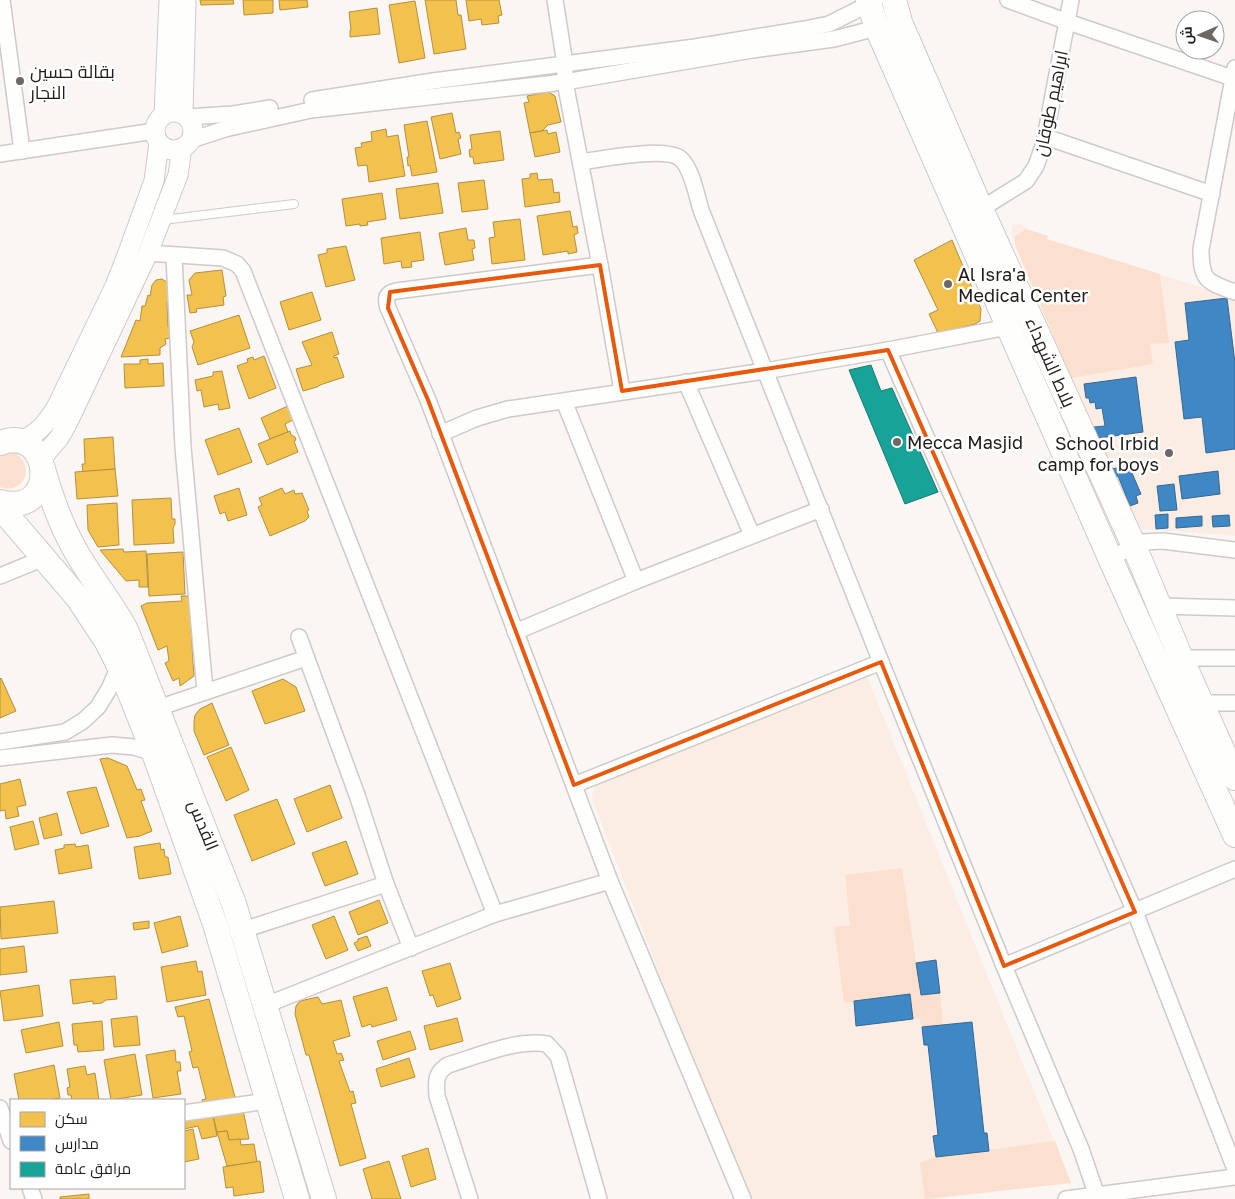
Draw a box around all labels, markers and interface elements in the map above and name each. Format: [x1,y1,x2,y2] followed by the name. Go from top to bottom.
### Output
[1175,10,1225,60] north arrow
[1178,26,1196,45] text: ش
[1028,48,1074,158] street label: ابراهيم طوقان
[29,60,115,104] place label: بقالة حسين النجار
[14,75,26,87] marker: بقالة حسين النجار
[958,263,1088,306] place label: Al Isra'a Medical Center
[942,278,954,290] marker: Al Isra'a Medical Center
[1020,313,1081,411] street label: بلاط الشهداء
[907,431,1023,453] place label: Mecca Masjid
[1038,432,1159,475] place label: School Irbid camp for boys
[891,436,903,448] marker: Mecca Masjid
[1163,447,1175,459] marker: School Irbid camp for boys
[183,796,224,854] street label: القدس
[10,1099,185,1189] legend
[55,1109,88,1129] text: سكن
[55,1134,99,1154] text: مدارس
[55,1159,131,1179] text: مرافق عامة

